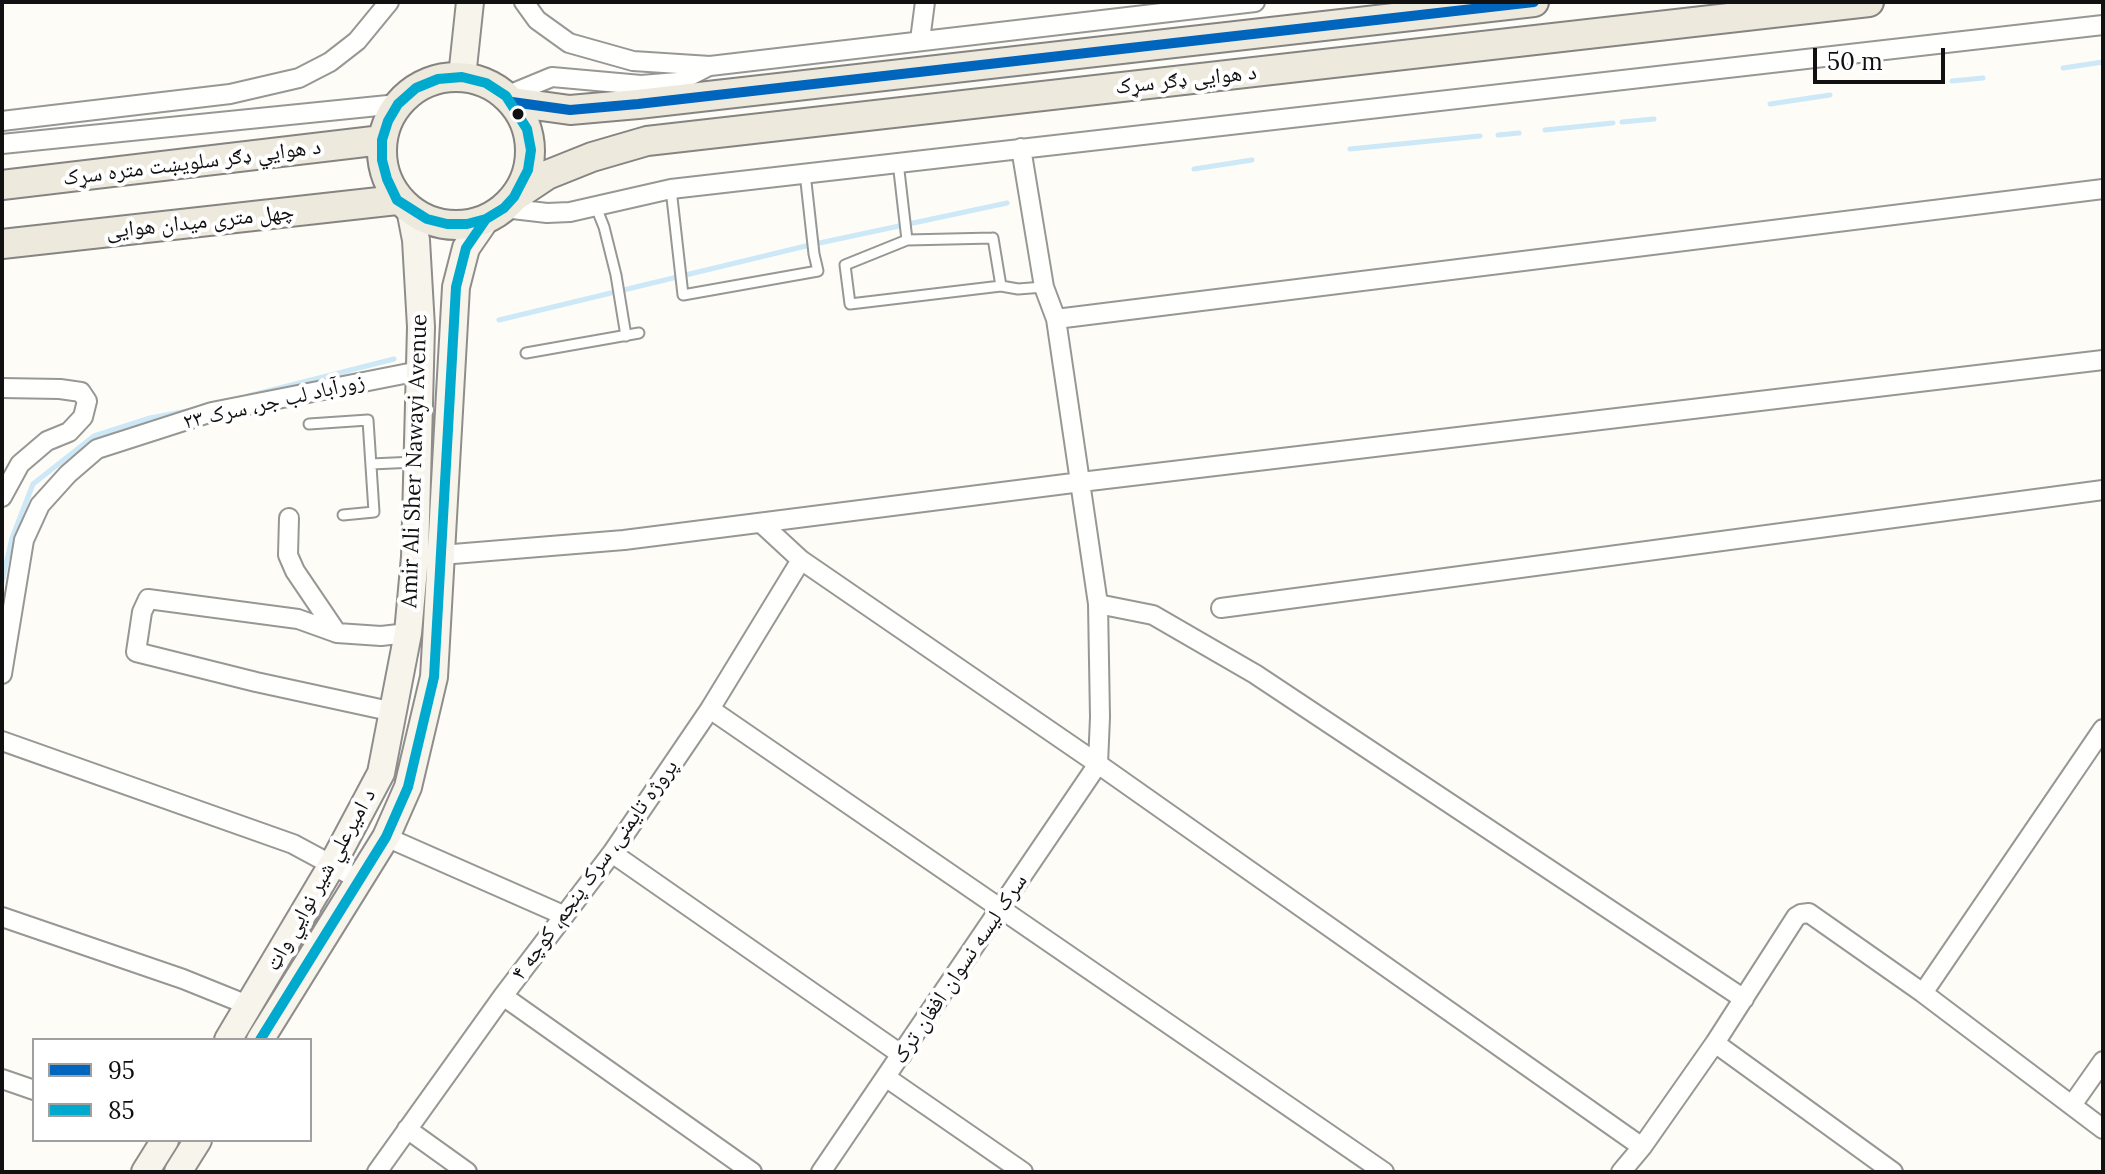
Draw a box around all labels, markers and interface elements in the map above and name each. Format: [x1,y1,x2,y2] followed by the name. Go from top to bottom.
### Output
[1817,32,1949,82] scale bar
[1827,46,1883,77] text: 50 m
[1114,59,1258,101] street label: د هوایی ډګر سړک
[510,106,526,122] unlabelled marker
[61,134,323,192] street label: د هوايي ډګر سلویښت متره سړک
[105,199,295,245] street label: چهل متری میدان هوایی
[397,314,433,608] street label: Amir Ali Sher Nawayi Avenue
[181,368,367,436] street label: زورآباد لب جر، سرک ۲۳
[506,754,684,986] street label: پروژه تایمنی، سرک پنجم، کوچه ۴
[260,784,382,976] street label: د امیرعلي شیر نوايي واټ
[887,869,1033,1069] street label: سرک لیسه نسوان افغان‌ ترک
[32,1038,312,1142] legend
[108,1055,135,1086] text: 95
[108,1095,135,1126] text: 85

